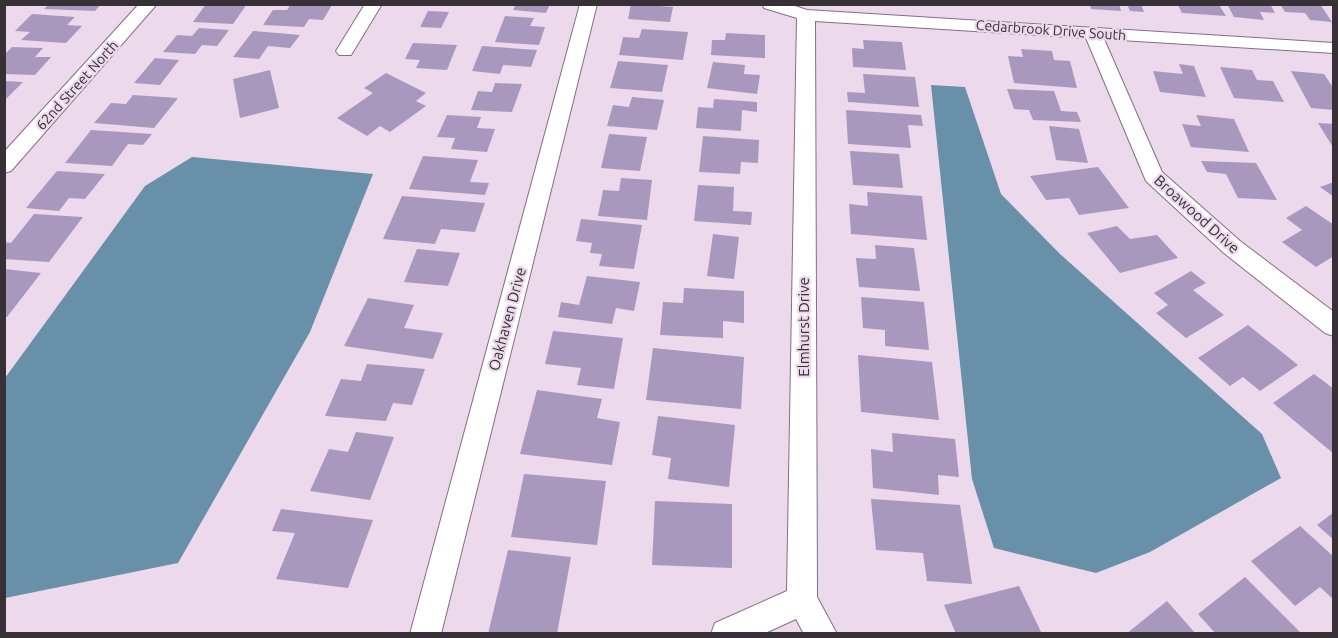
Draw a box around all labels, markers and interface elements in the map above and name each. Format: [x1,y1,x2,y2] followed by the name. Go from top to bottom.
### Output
[975,17,1127,43] street label: Cedarbrook Drive South
[33,37,121,133] street label: 62nd Street North
[1151,171,1243,257] street label: Broawood Drive
[485,266,529,372] street label: Oakhaven Drive
[795,277,812,377] street label: Elmhurst Drive

